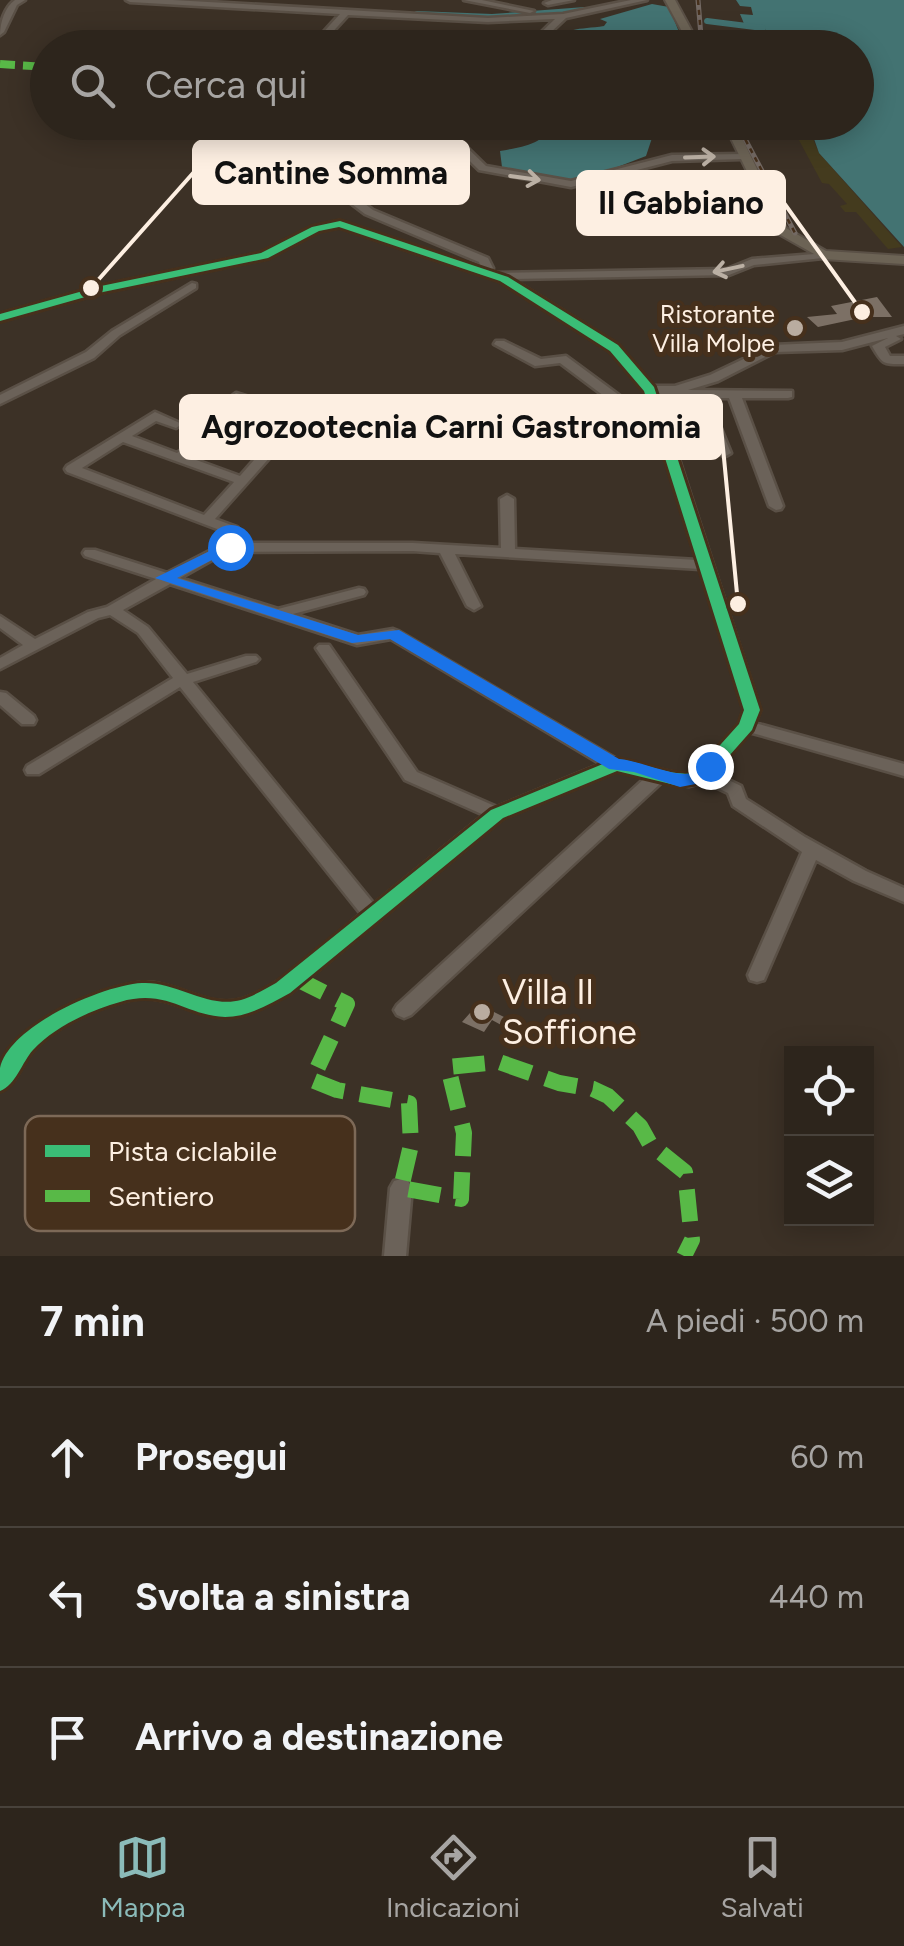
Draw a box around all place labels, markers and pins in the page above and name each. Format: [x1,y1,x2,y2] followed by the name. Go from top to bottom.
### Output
[194,141,468,203] callout: Cantine Somma
[578,172,784,234] callout: Il Gabbiano
[652,299,775,358] place label: Ristorante Villa Molpe
[784,317,806,339] marker: Ristorante Villa Molpe
[181,396,721,458] callout: Agrozootecnia Carni Gastronomia
[502,971,637,1053] place label: Villa Il Soffione
[471,1001,493,1023] marker: Villa Il Soffione

